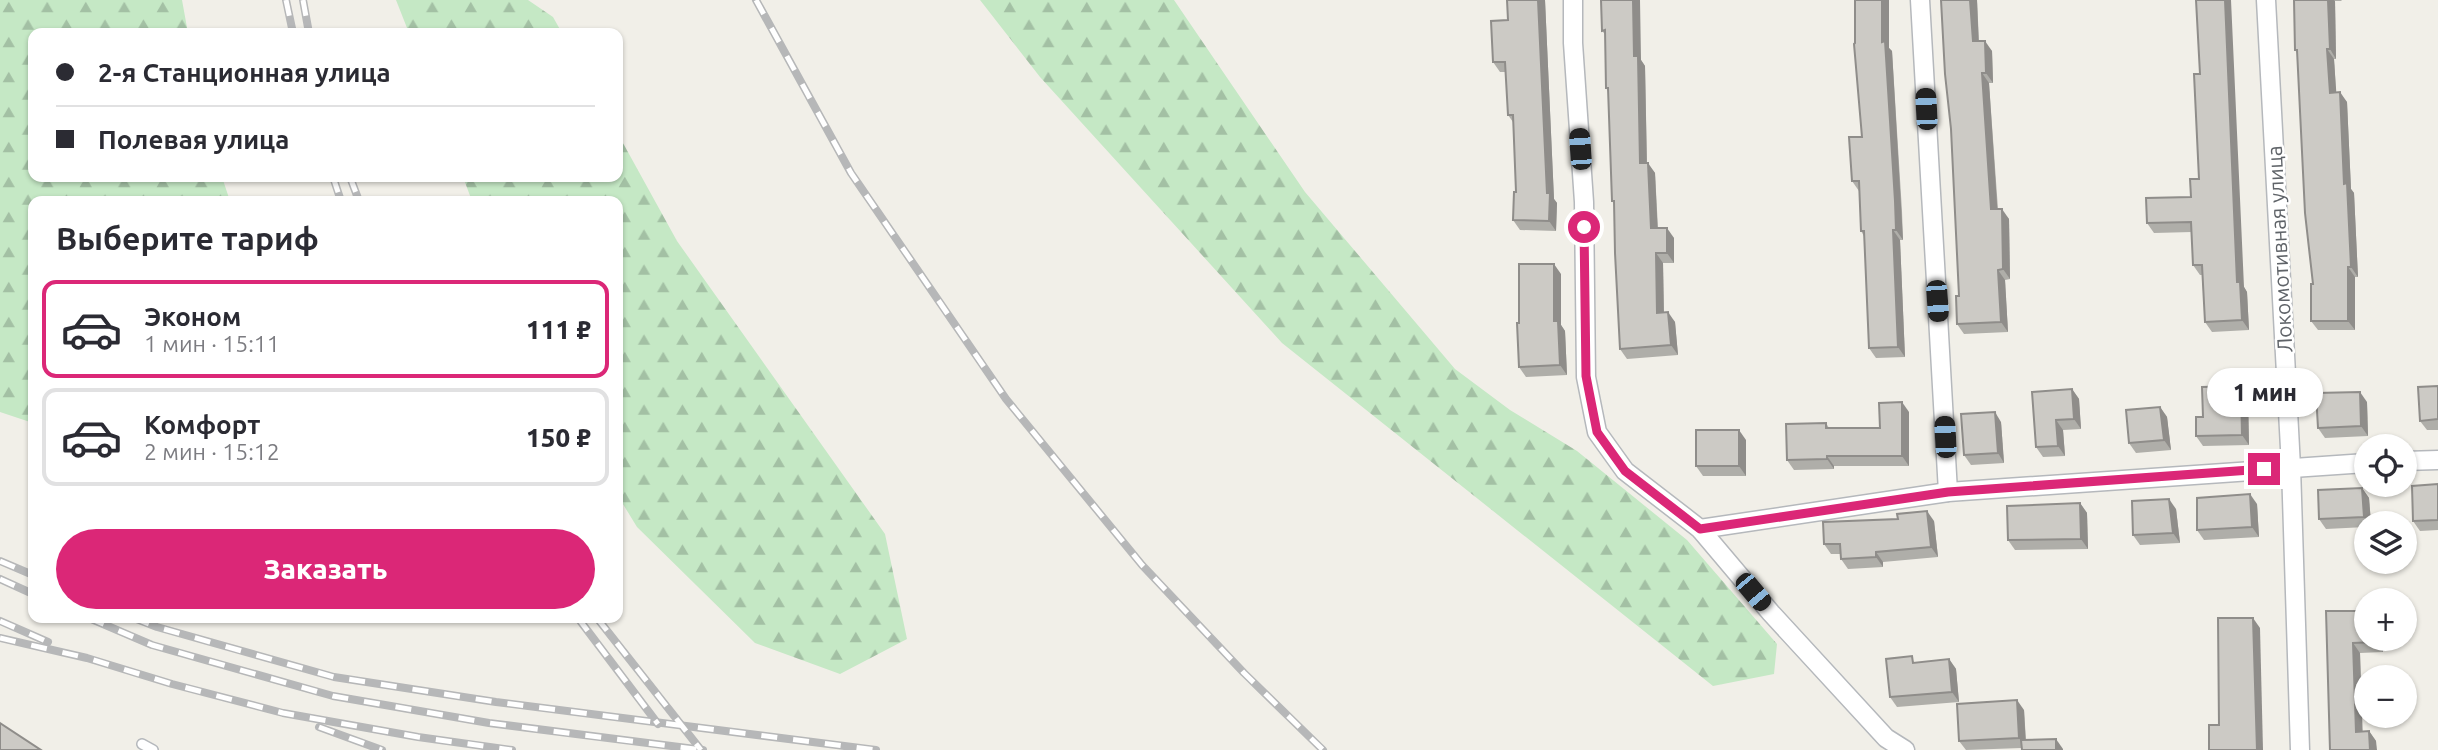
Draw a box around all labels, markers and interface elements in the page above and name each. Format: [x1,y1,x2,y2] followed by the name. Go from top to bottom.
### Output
[98,58,391,87] text: 2-я Станционная улица
[1915,87,1938,131] car
[98,125,289,154] text: Полевая улица
[1569,127,1592,171] car
[2262,145,2296,353] street label: Локомотивная улица
[1568,211,1600,243] route start
[56,220,319,256] text: Выберите тариф
[1926,279,1949,323] car
[60,298,123,361] icon: car
[144,302,241,331] text: Эконом
[526,315,591,344] text: 111 ₽
[144,331,280,356] text: 1 мин · 15:11
[2206,368,2322,416] callout: 1 мин
[2233,380,2297,405] text: 1 мин
[60,406,123,469] icon: car
[144,410,260,439] text: Комфорт
[1934,415,1957,459] car
[526,423,591,452] text: 150 ₽
[2354,434,2417,728] map controls
[2354,434,2417,497] button: locate
[144,439,280,464] text: 2 мин · 15:12
[2248,453,2280,485] route end
[2354,511,2417,574] button: layers
[56,529,595,609] button: Заказать
[1732,569,1775,615] car
[2354,588,2417,651] button: +
[2354,665,2417,728] button: −

